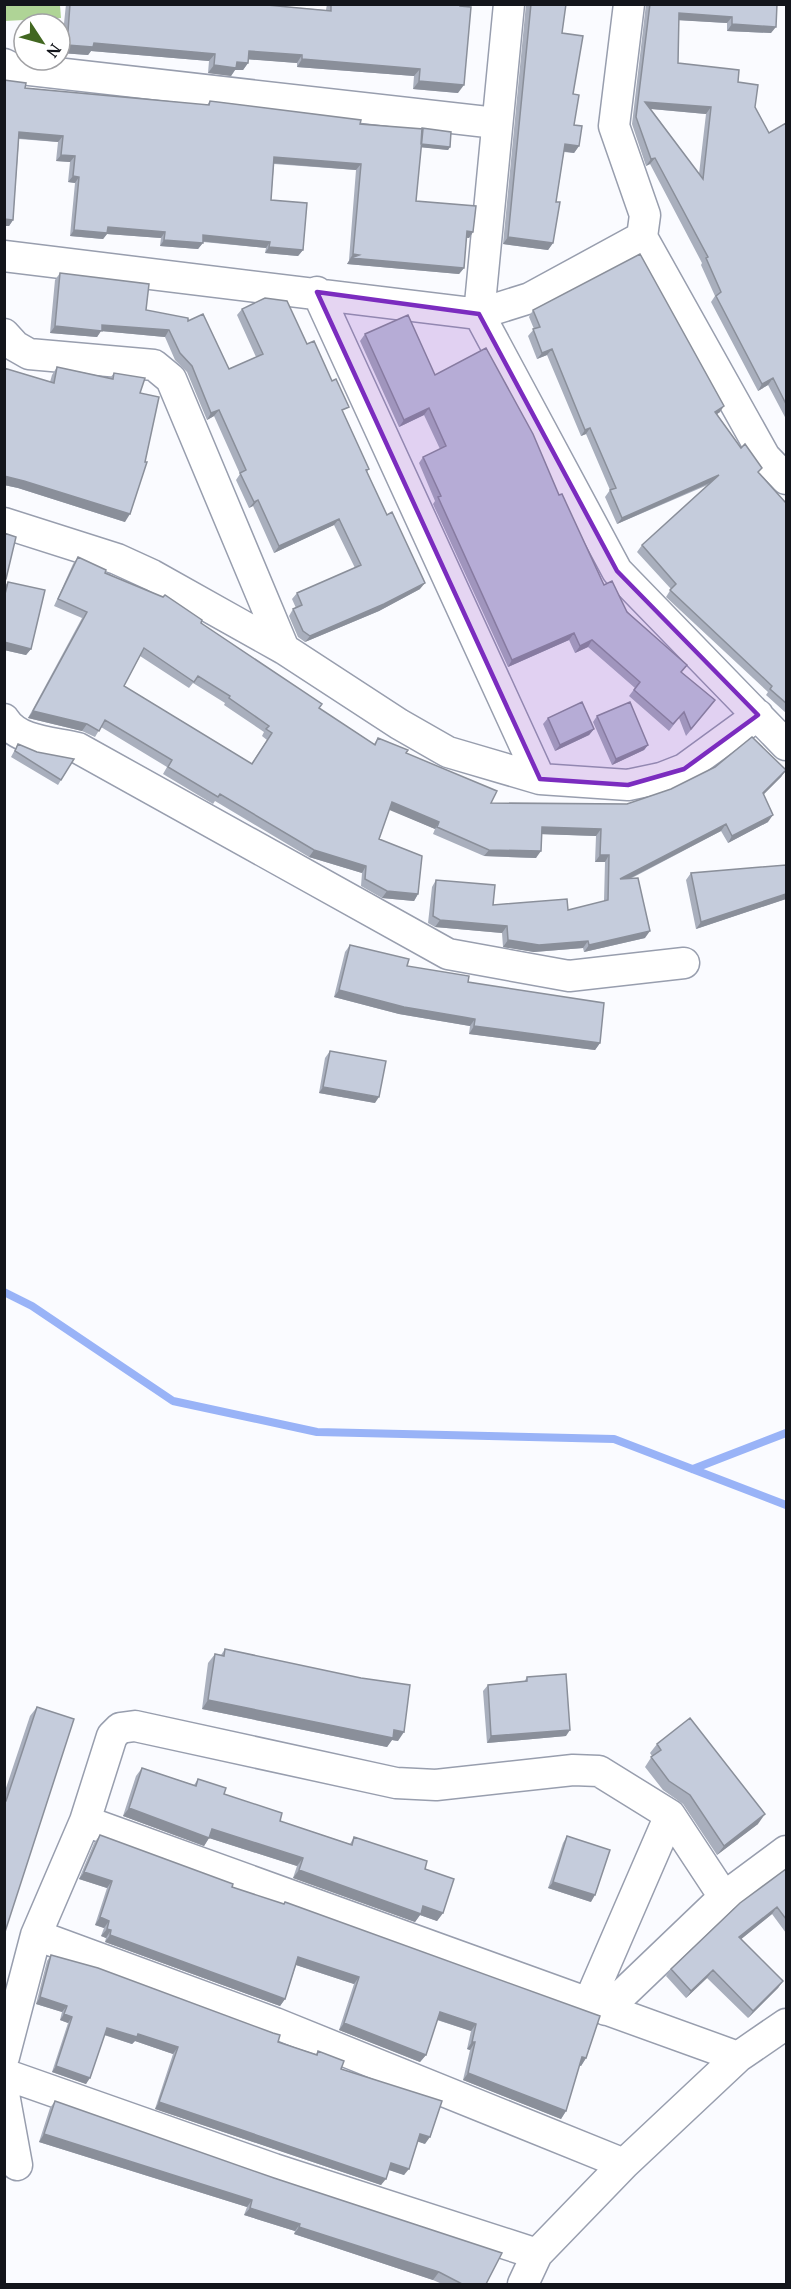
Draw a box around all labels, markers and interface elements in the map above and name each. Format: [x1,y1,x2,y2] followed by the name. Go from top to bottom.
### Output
[12,12,72,72] north arrow
[42,39,67,62] text: N

